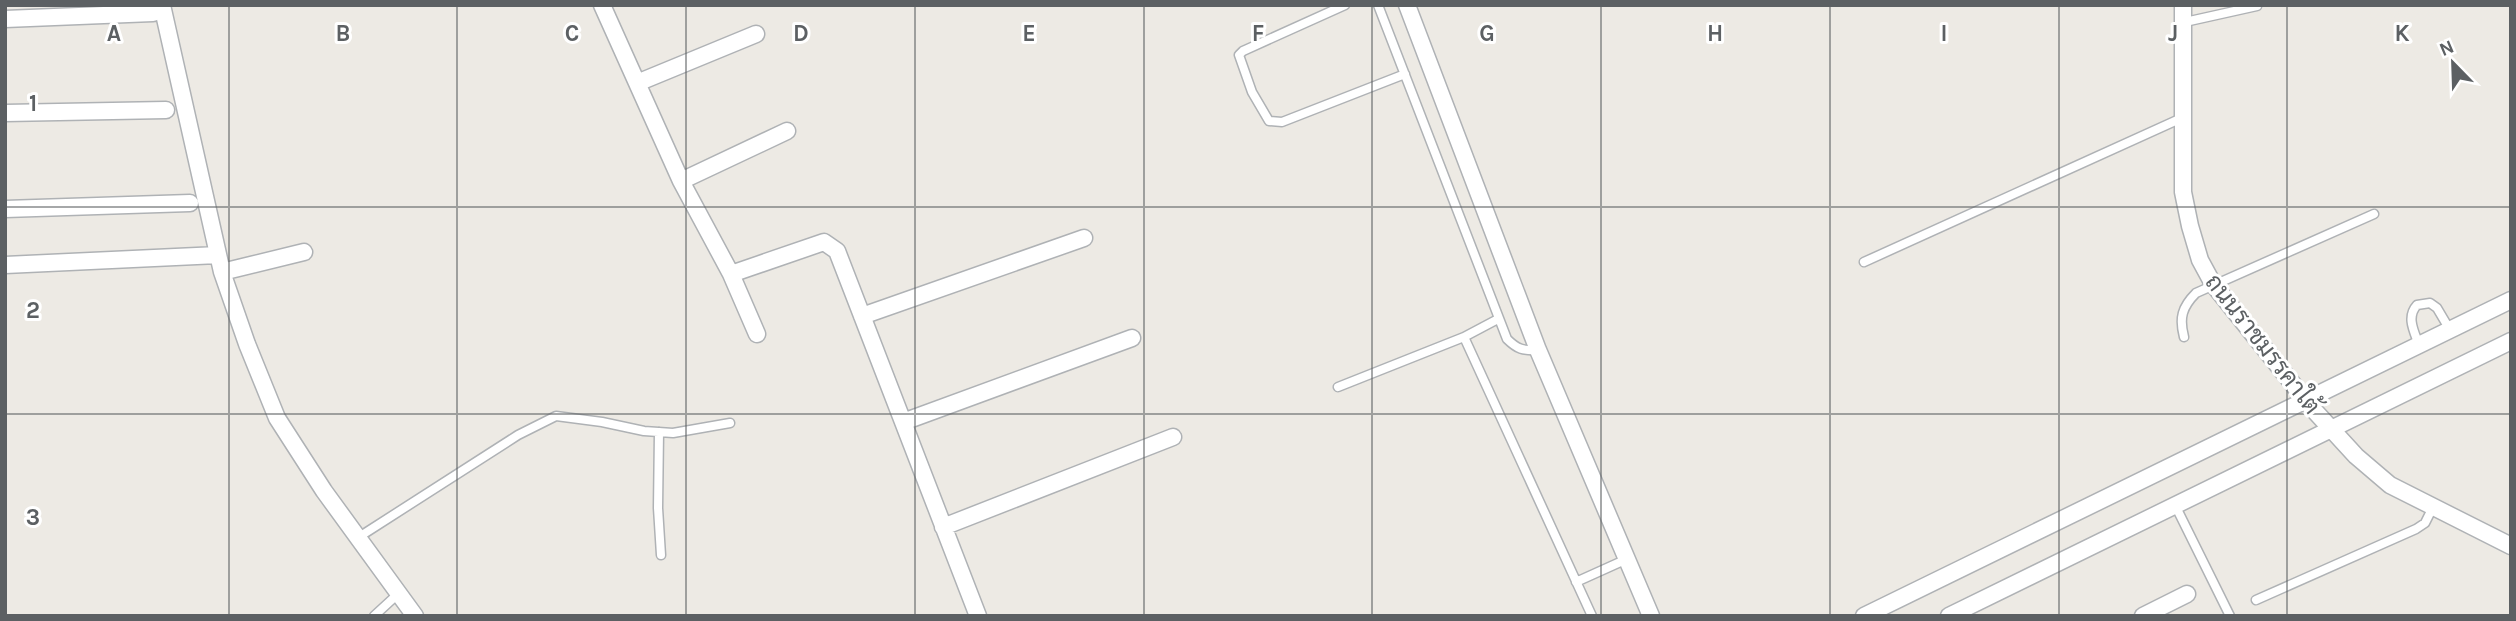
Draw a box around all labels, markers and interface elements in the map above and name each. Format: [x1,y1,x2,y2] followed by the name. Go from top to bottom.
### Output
[107,20,121,47] text: A
[336,20,350,47] text: B
[565,20,579,47] text: C
[793,20,809,47] text: D
[1022,20,1036,47] text: E
[1252,20,1264,47] text: F
[1479,20,1495,47] text: G
[1707,20,1723,47] text: H
[1940,20,1948,47] text: I
[2168,20,2178,47] text: J
[2394,20,2410,47] text: K
[2418,28,2488,98] north arrow
[2436,35,2457,61] text: N
[29,90,37,117] text: 1
[2200,267,2328,420] street label: ถนนราชมรรคาใต้
[26,297,40,324] text: 2
[26,504,40,531] text: 3

